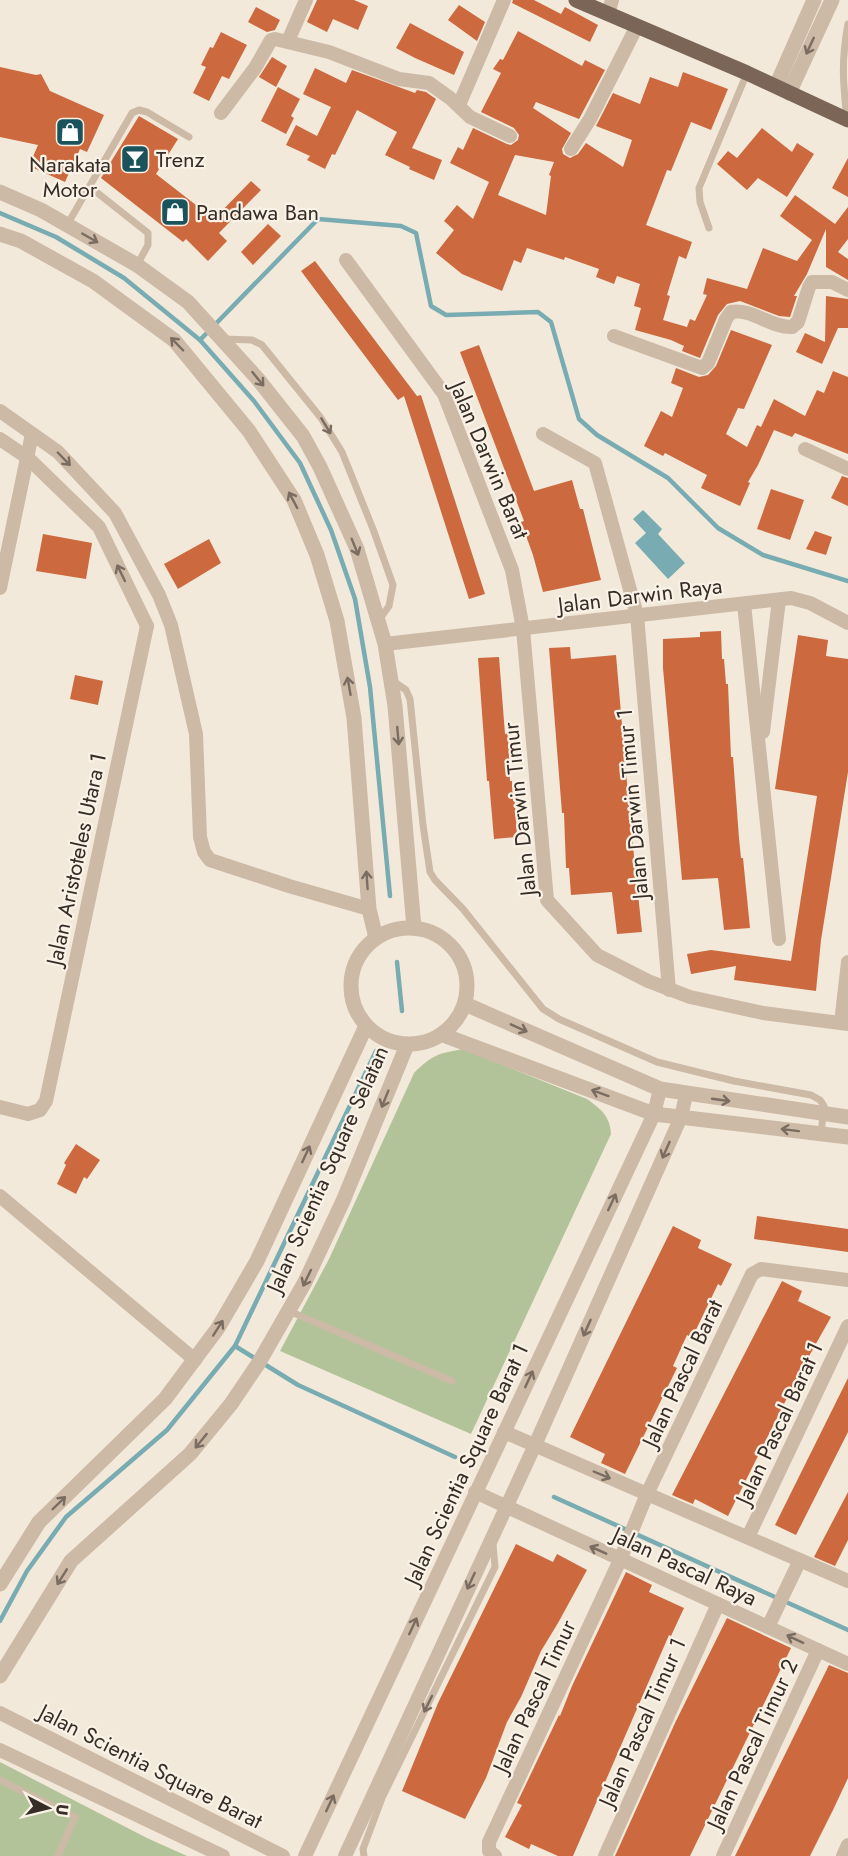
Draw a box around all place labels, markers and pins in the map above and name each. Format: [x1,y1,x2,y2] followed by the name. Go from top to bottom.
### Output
[54,116,86,148] shop icon: Narakata Motor
[119,143,151,175] bar icon: Trenz
[156,143,205,175] place label: Trenz
[29,148,111,205] place label: Narakata Motor
[159,196,191,228] shop icon: Pandawa Ban
[196,196,319,228] place label: Pandawa Ban

